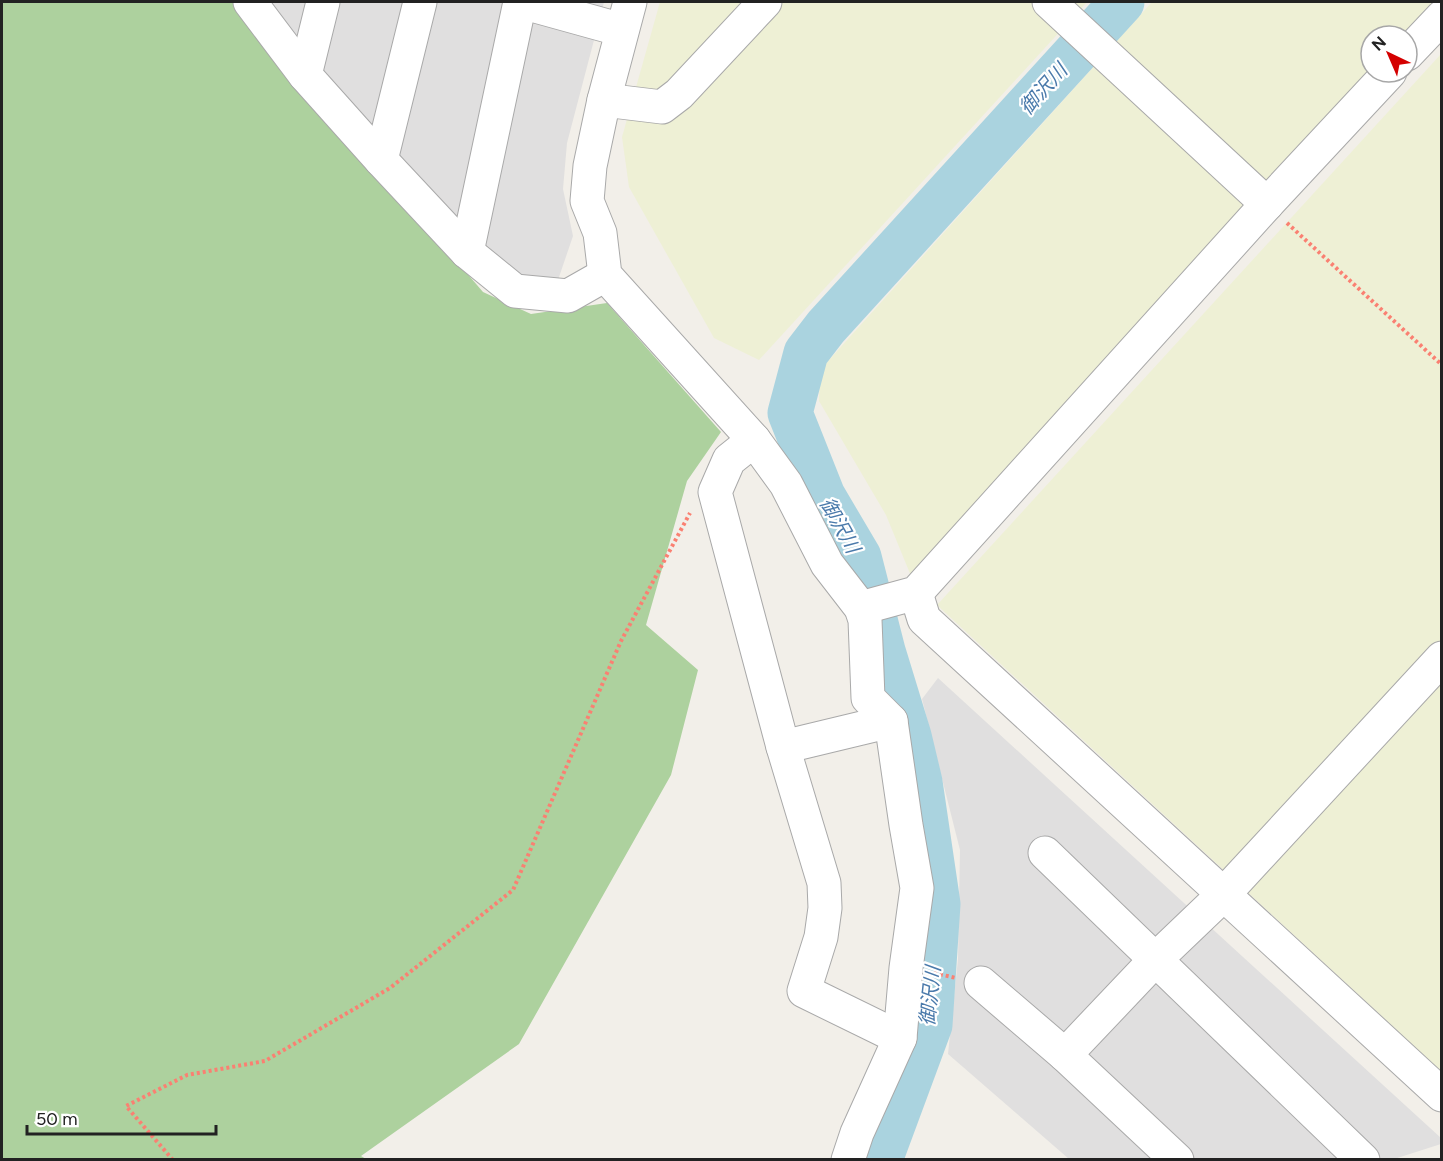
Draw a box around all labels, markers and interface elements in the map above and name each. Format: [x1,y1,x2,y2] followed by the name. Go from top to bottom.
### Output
[1359,24,1419,84] north arrow
[1368,32,1390,55] text: N
[1014,57,1073,119] water label: 御沢川
[815,493,866,559] water label: 御沢川
[915,963,945,1027] water label: 御沢川
[27,1098,216,1136] scale bar
[36,1108,78,1130] text: 50 m

